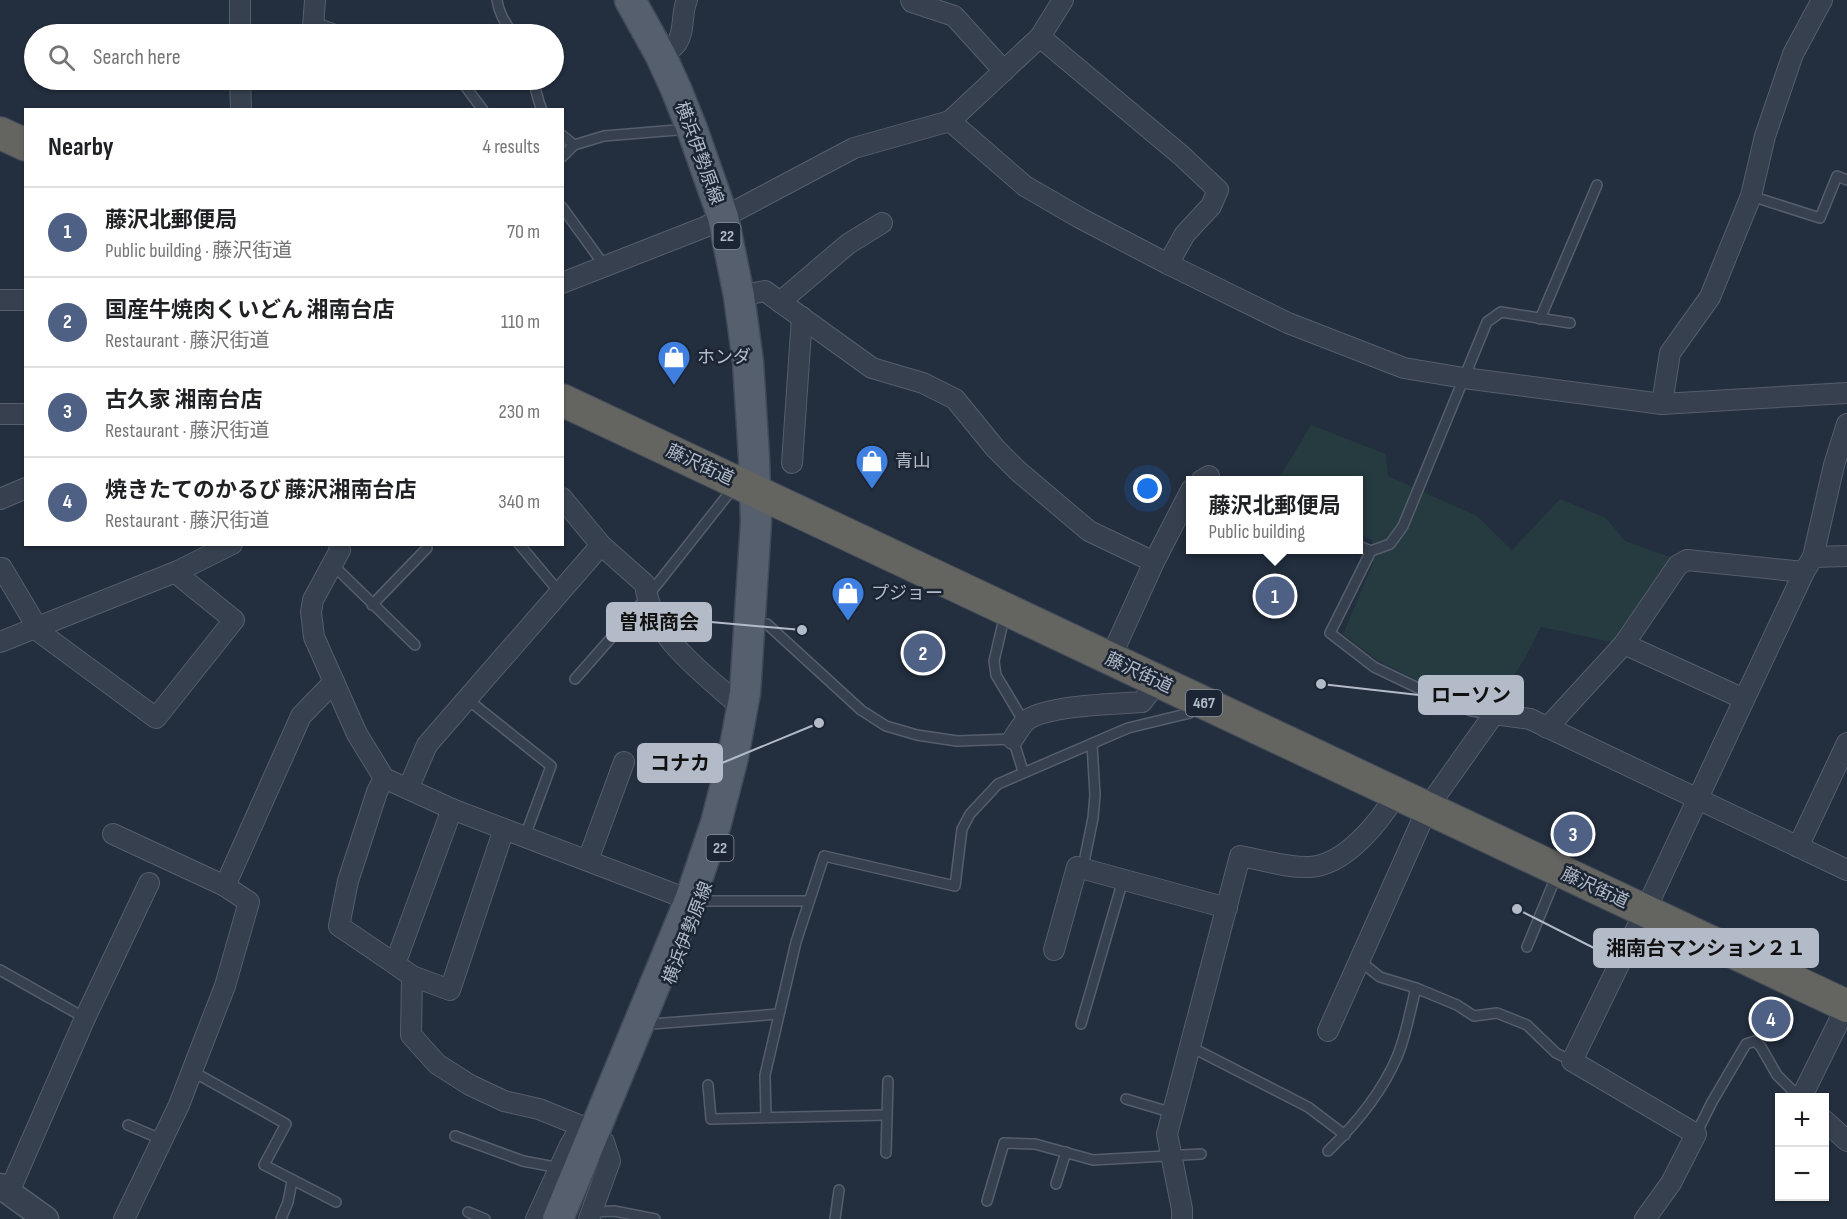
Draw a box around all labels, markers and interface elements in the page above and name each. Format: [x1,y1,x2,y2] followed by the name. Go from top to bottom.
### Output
[24,24,564,90] search box
[45,41,78,74] icon: search
[93,44,180,71] text: Search here
[671,99,727,207] street label: 横浜伊勢原線
[48,132,114,163] text: Nearby
[483,135,540,159] text: 4 results
[105,207,237,234] text: 藤沢北郵便局
[64,220,71,244] text: 1
[507,220,540,244] text: 70 m
[714,223,740,249] road number: 22
[105,239,292,263] text: Public building · 藤沢街道
[105,297,394,324] text: 国産牛焼肉くいどん 湘南台店
[63,310,72,334] text: 2
[501,310,540,334] text: 110 m
[105,329,270,353] text: Restaurant · 藤沢街道
[656,339,692,386] shop icon: ホンダ
[697,347,751,368] place label: ホンダ
[105,387,262,414] text: 古久家 湘南台店
[63,400,72,424] text: 3
[498,400,540,424] text: 230 m
[105,419,270,443] text: Restaurant · 藤沢街道
[663,440,737,490] street label: 藤沢街道
[854,443,890,490] shop icon: 青山
[895,451,931,472] place label: 青山
[1133,474,1162,503] your location
[1186,476,1363,554] popup
[105,477,416,504] text: 焼きたてのかるび 藤沢湘南台店
[63,490,72,514] text: 4
[498,490,540,514] text: 340 m
[1208,493,1341,520] text: 藤沢北郵便局
[105,509,270,533] text: Restaurant · 藤沢街道
[1208,520,1305,544] text: Public building
[1256,574,1294,618] pin: 1
[830,575,866,622] shop icon: プジョー
[871,583,943,604] place label: プジョー
[607,603,711,641] callout: 曽根商会
[619,611,699,635] text: 曽根商会
[904,630,942,676] pin: 2
[1102,648,1176,698] street label: 藤沢街道
[1419,676,1523,714] callout: ローソン
[1431,684,1511,708] text: ローソン
[1186,690,1222,716] road number: 467
[638,744,722,782] callout: コナカ
[650,752,710,776] text: コナカ
[1554,812,1592,856] pin: 3
[706,835,734,861] road number: 22
[1558,863,1632,913] street label: 藤沢街道
[659,879,717,987] street label: 横浜伊勢原線
[1594,929,1818,967] callout: 湘南台マンション２１
[1606,937,1806,961] text: 湘南台マンション２１
[1752,996,1790,1042] pin: 4
[1775,1093,1829,1201] map controls
[1775,1093,1829,1147] button: +
[1775,1147,1829,1201] button: −

